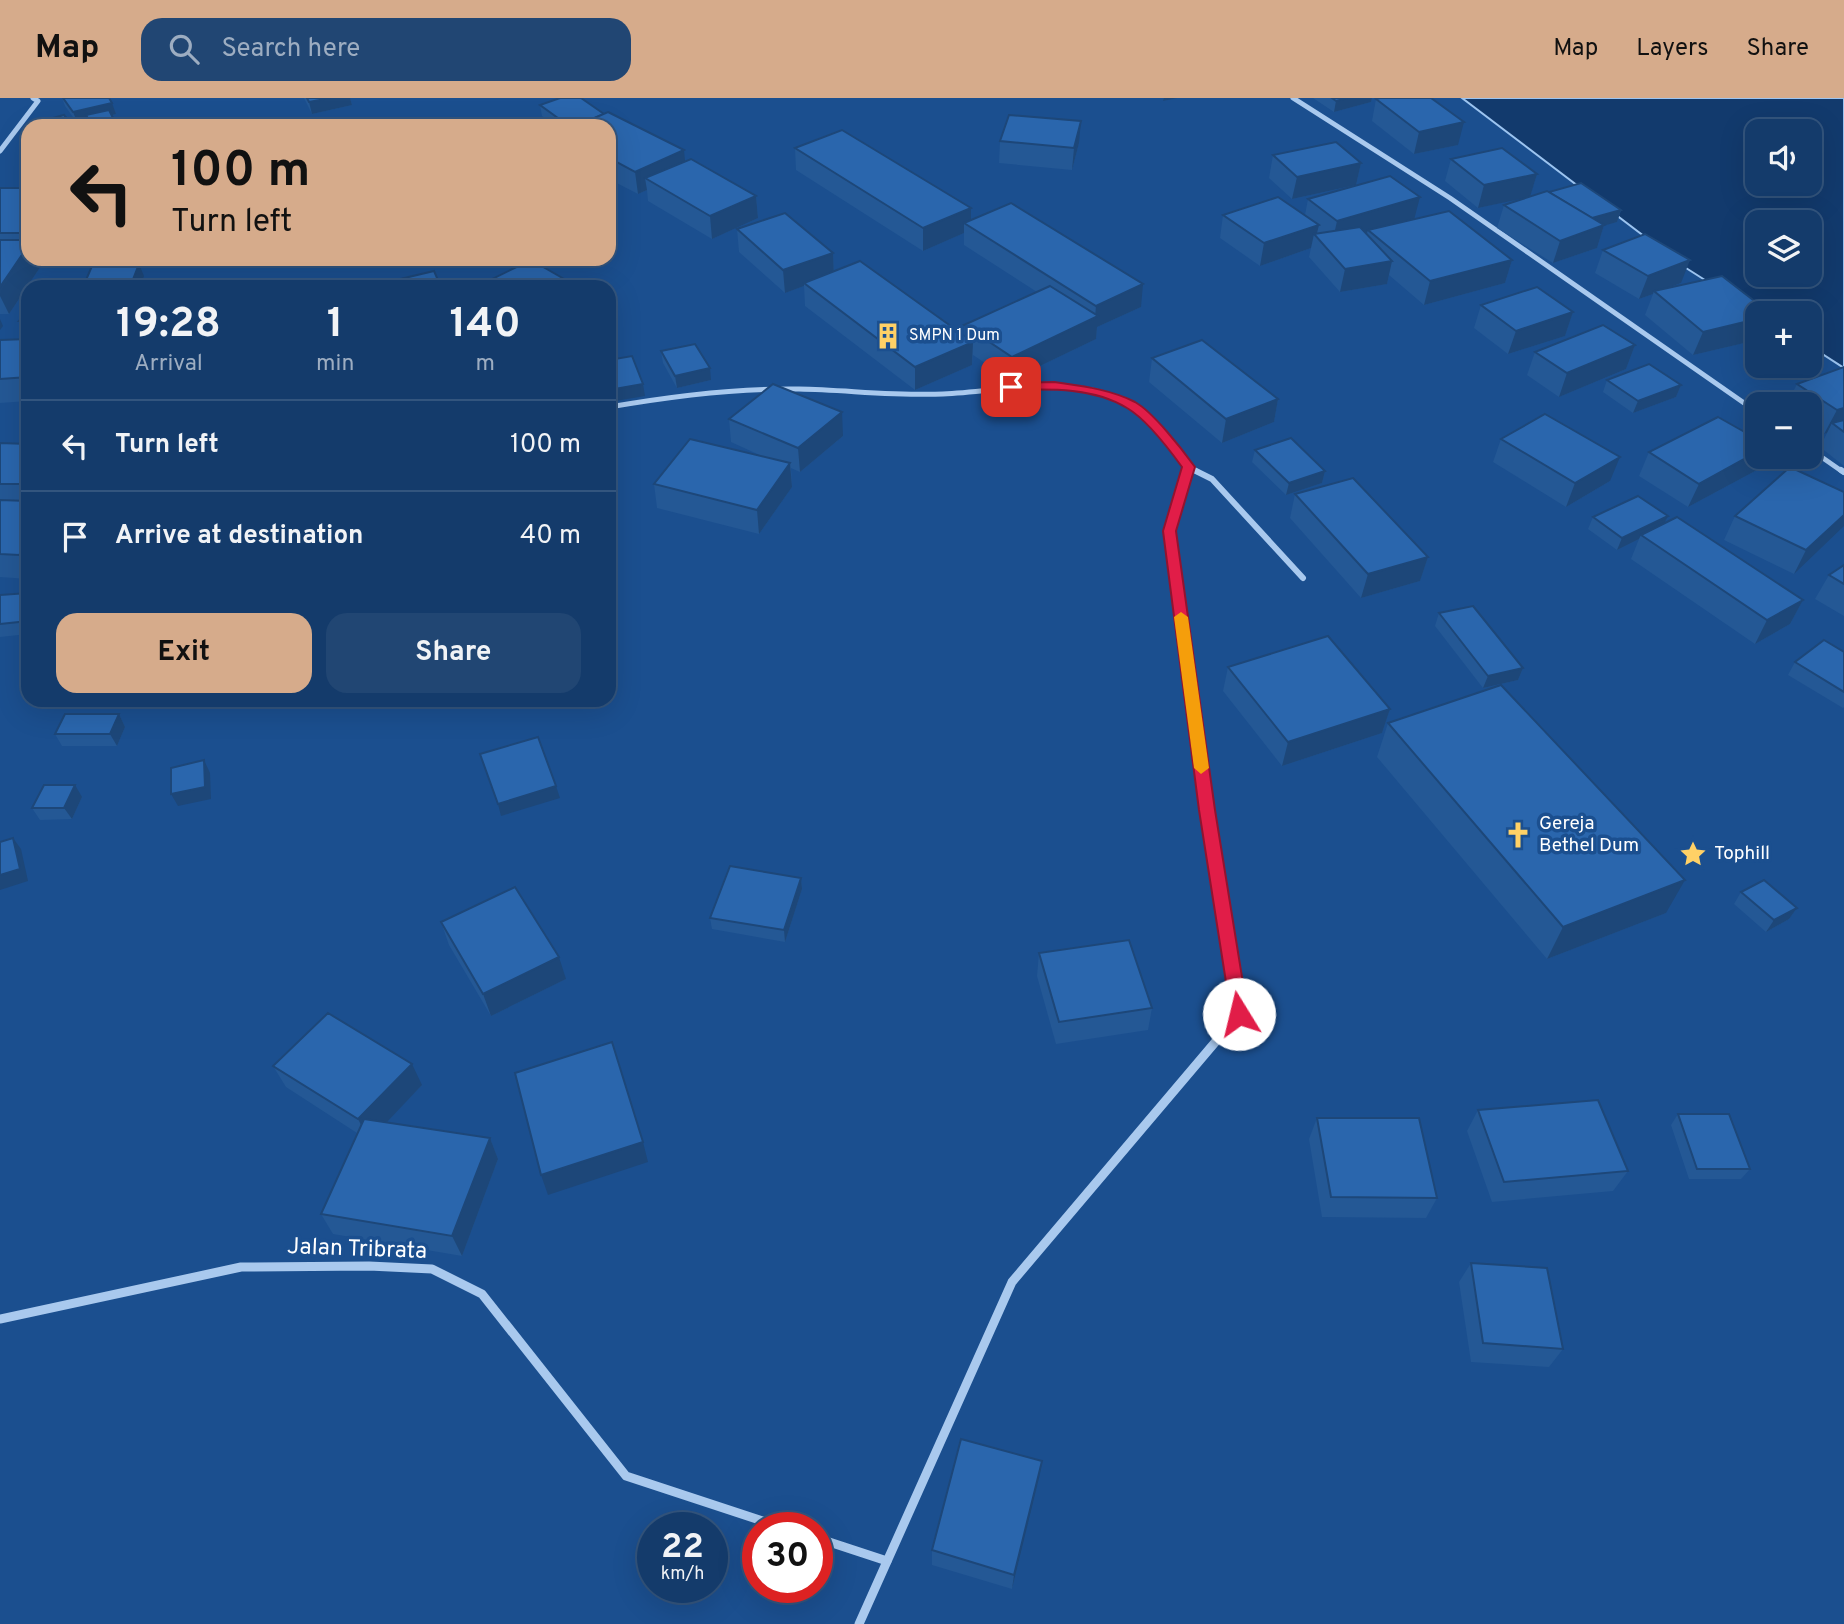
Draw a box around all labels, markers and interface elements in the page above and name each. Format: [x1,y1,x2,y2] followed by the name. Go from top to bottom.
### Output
[141,18,631,81] search box
[35,28,99,70] text: Map
[165,30,203,68] icon: search
[221,33,360,66] text: Search here
[1553,34,1598,64] text: Map
[1636,34,1708,64] text: Layers
[1746,34,1809,64] text: Share
[1745,119,1822,469] map controls
[1745,119,1822,196] button: sound
[171,142,310,204] text: 100 m
[56,147,147,238] icon: left
[171,203,292,243] text: Turn left
[1745,210,1822,287] button: layers
[116,299,221,352] text: 19:28
[327,299,344,352] text: 1
[449,299,521,352] text: 140
[1745,301,1822,378] button: +
[873,321,903,351] building icon: SMPN 1 Dum
[909,326,1000,346] place label: SMPN 1 Dum
[134,350,203,379] text: Arrival
[316,350,354,379] text: min
[475,350,495,379] text: m
[981,357,1041,417] pin
[992,368,1030,406] icon: arrive
[1745,392,1822,469] button: −
[56,427,94,465] icon: left
[115,429,219,462] text: Turn left
[510,429,581,462] text: 100 m
[56,518,94,556] icon: arrive
[115,520,363,553] text: Arrive at destination
[520,520,581,553] text: 40 m
[56,613,312,693] button: Exit
[326,613,581,693] button: Share
[1539,812,1639,858] place label: Gereja Bethel Dum
[1503,820,1533,850] church icon: Gereja Bethel Dum
[1678,839,1708,869] place icon: Tophill
[1714,842,1770,866] place label: Tophill
[1202,977,1276,1051] position arrow
[286,1233,428,1267] street label: Jalan Tribrata
[742,1512,833,1603] speed limit sign: 30
[661,1526,704,1570] text: 22
[661,1563,704,1586] text: km/h

